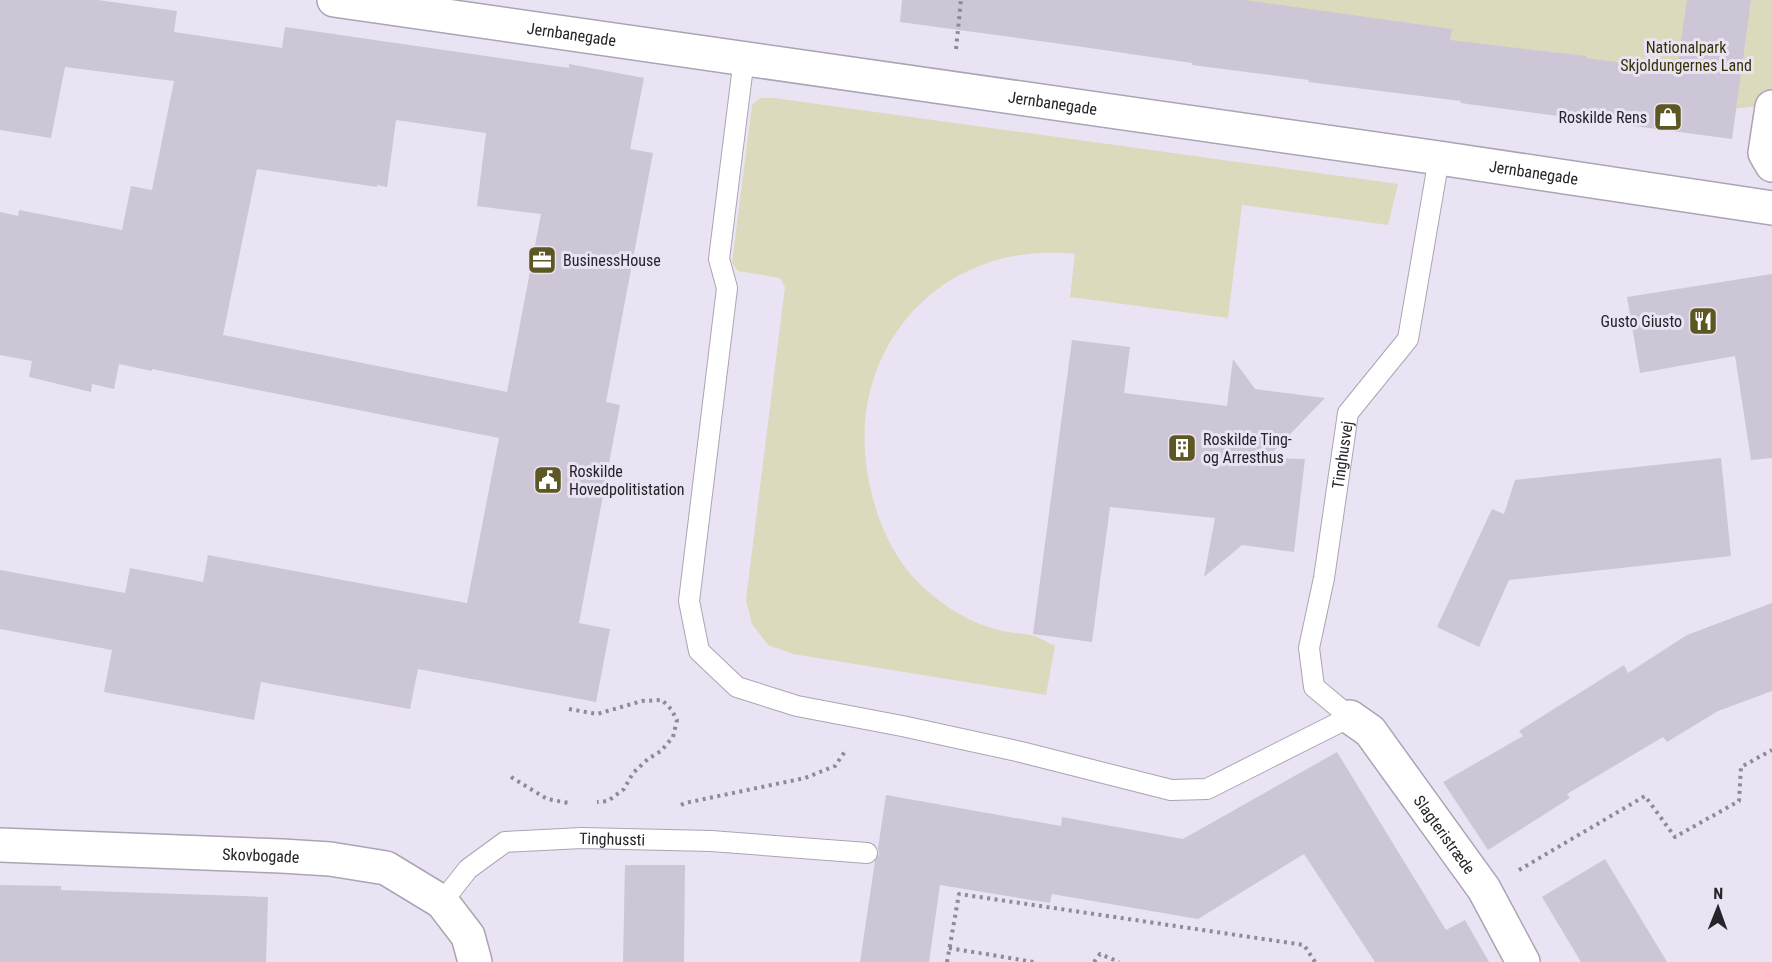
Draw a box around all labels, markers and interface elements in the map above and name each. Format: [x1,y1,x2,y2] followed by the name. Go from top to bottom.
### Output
[526,18,617,50] street label: Jernbanegade
[1620,38,1752,75] park label: Nationalpark Skjoldungernes Land
[1007,87,1098,119] street label: Jernbanegade
[1652,101,1684,133] shop icon: Roskilde Rens
[1558,108,1647,127] place label: Roskilde Rens
[1488,156,1579,188] street label: Jernbanegade
[526,244,558,276] office icon: BusinessHouse
[563,251,661,270] place label: BusinessHouse
[1687,305,1719,337] restaurant icon: Gusto Giusto
[1600,312,1682,331] place label: Gusto Giusto
[1328,420,1356,490] street label: Tinghusvej
[1203,430,1292,467] place label: Roskilde Ting- og Arresthus
[1166,432,1198,464] building icon: Roskilde Ting- og Arresthus
[569,462,685,499] place label: Roskilde Hovedpolitistation
[532,464,564,496] public building icon: Roskilde Hovedpolitistation
[1410,791,1479,877] street label: Slagteristræde
[579,828,645,849] street label: Tinghussti
[222,844,300,867] street label: Skovbogade
[1688,878,1748,938] north arrow
[1713,884,1723,903] text: N

